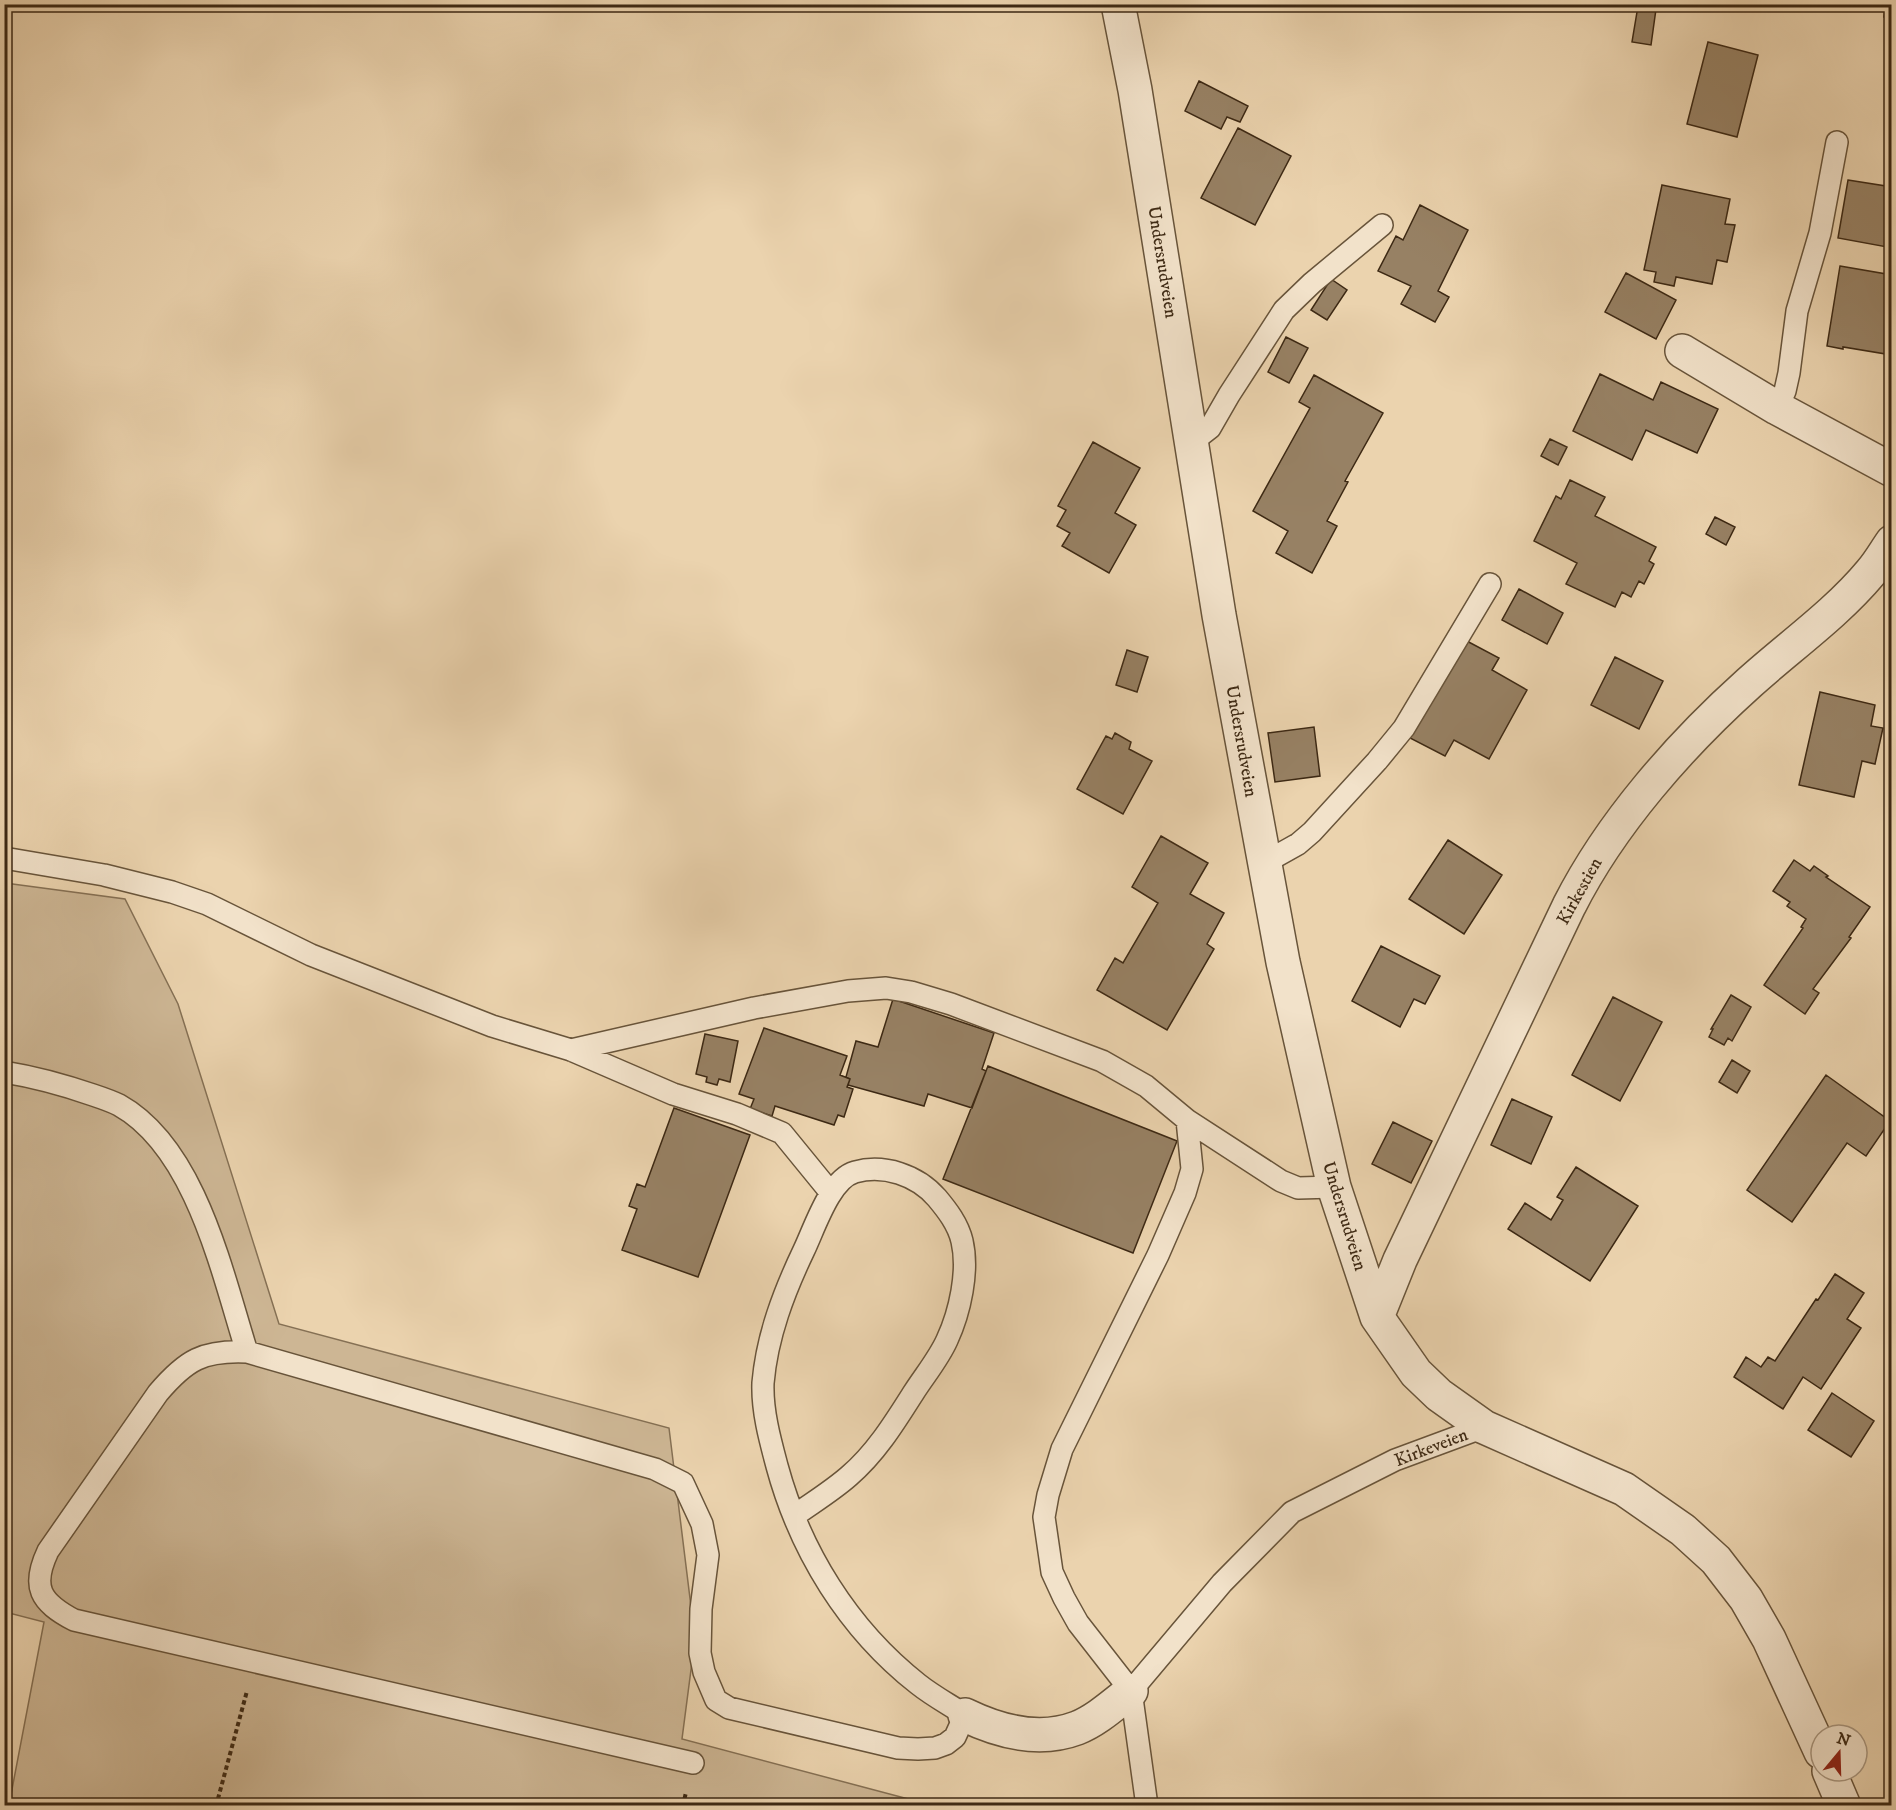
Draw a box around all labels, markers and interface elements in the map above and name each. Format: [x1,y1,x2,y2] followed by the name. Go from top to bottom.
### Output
[1142,205,1182,320] street label: Undersrudveien
[1220,684,1262,799] street label: Undersrudveien
[1552,854,1608,929] street label: Kirkestien
[1317,1159,1371,1274] street label: Undersrudveien
[1391,1424,1472,1472] street label: Kirkeveien
[1809,1723,1869,1783] north arrow
[1834,1728,1853,1751] text: N

